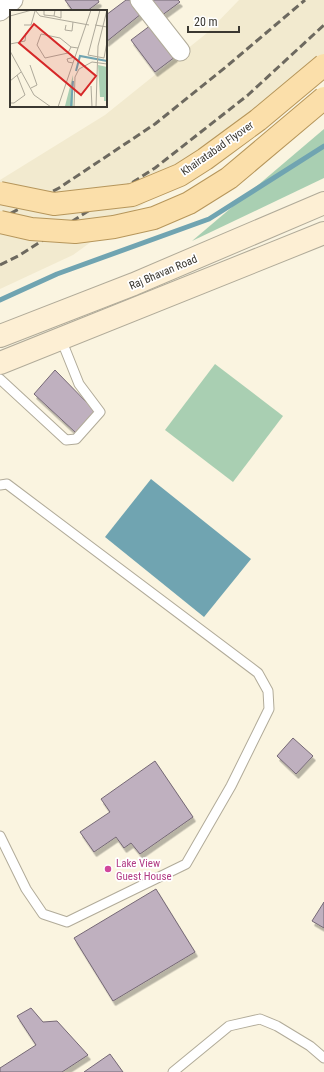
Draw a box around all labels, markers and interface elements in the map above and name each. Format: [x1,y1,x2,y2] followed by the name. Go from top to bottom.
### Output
[188,8,239,34] scale bar
[10,10,107,107] inset map
[194,15,218,29] text: 20 m
[178,118,257,178] street label: Khairatabad Flyover
[127,252,199,293] street label: Raj Bhavan Road
[116,857,172,883] place label: Lake View Guest House
[103,864,113,874] marker: Lake View Guest House

